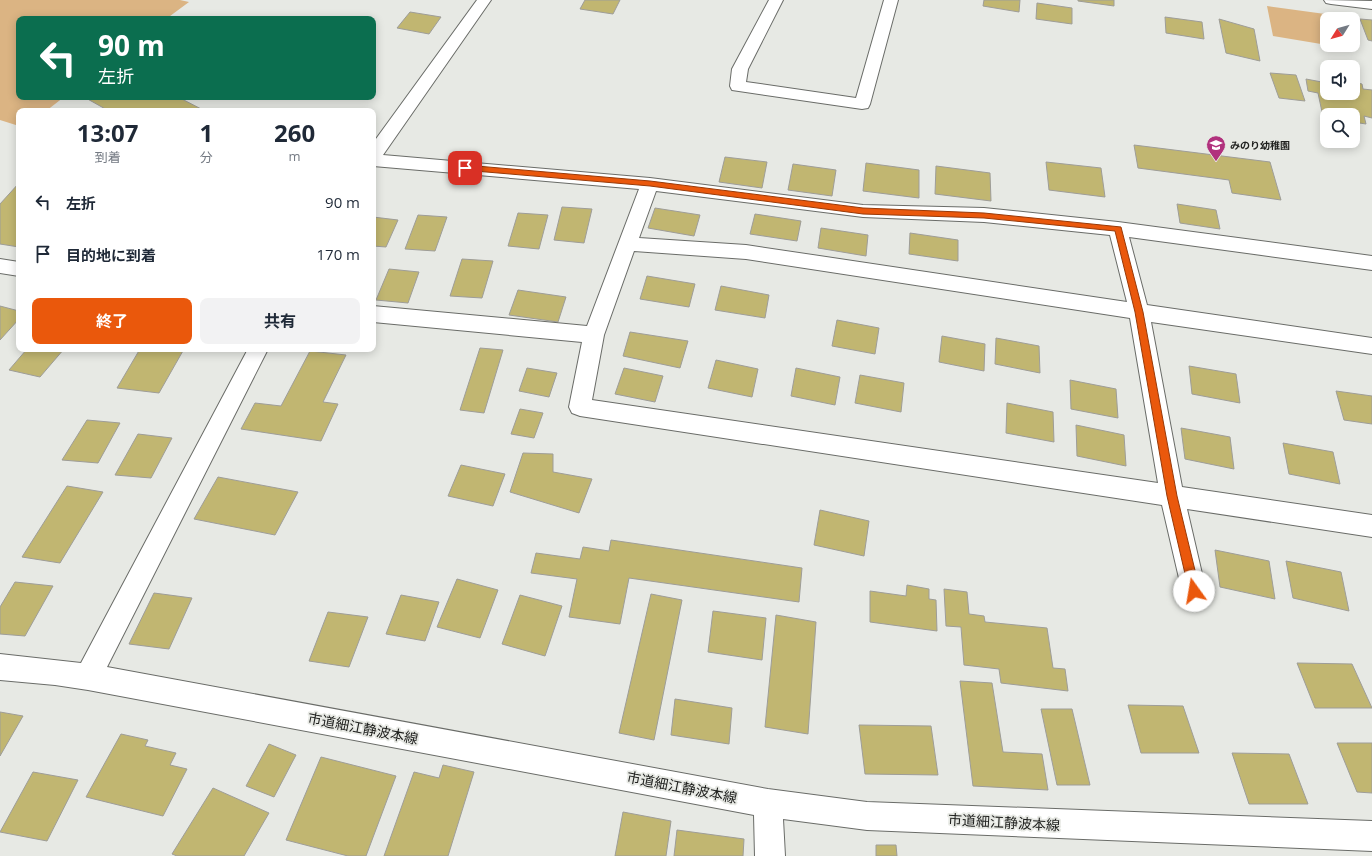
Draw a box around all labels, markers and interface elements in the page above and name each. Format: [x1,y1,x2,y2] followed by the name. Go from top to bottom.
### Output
[1320,12,1360,52] north arrow
[1320,12,1360,148] map controls
[98,26,165,64] text: 90 m
[32,32,84,84] icon: left
[1320,60,1360,100] button: sound
[98,64,134,88] text: 左折
[1320,108,1360,148] button: search
[77,116,139,149] text: 13:07
[199,116,213,149] text: 1
[274,116,315,149] text: 260
[1205,134,1227,162] school or university icon: みのり幼稚園
[1230,138,1290,152] place label: みのり幼稚園
[289,147,301,165] text: m
[95,148,121,166] text: 到着
[200,148,213,166] text: 分
[448,151,482,185] pin
[454,157,476,179] icon: arrive
[32,191,54,213] icon: left
[325,192,360,212] text: 90 m
[66,193,96,213] text: 左折
[32,243,54,265] icon: arrive
[316,244,360,264] text: 170 m
[66,245,156,265] text: 目的地に到着
[32,298,192,344] button: 終了
[200,298,360,344] button: 共有
[1173,570,1215,612] position arrow
[306,708,420,748] street label: 市道細江静波本線
[625,767,739,807] street label: 市道細江静波本線
[948,810,1060,834] street label: 市道細江静波本線

